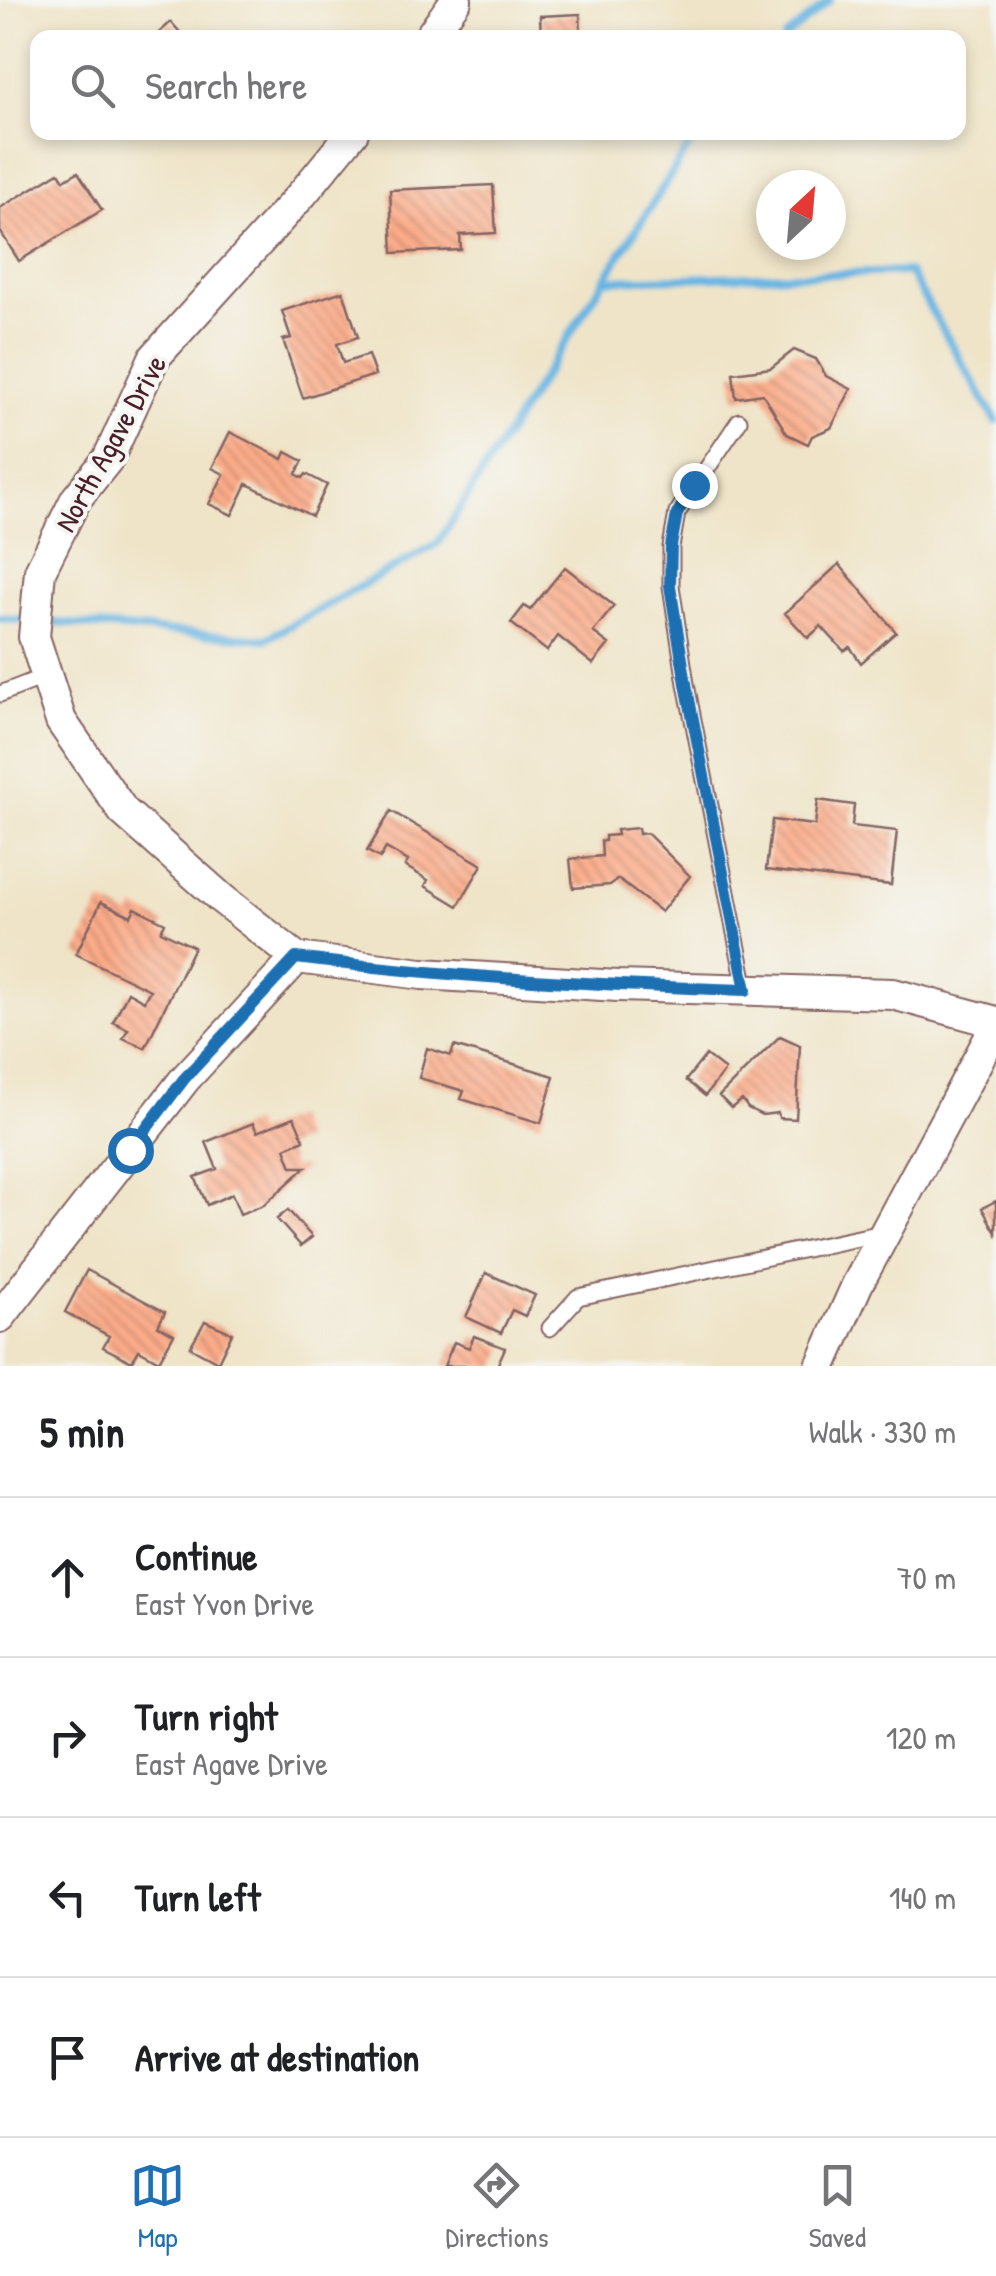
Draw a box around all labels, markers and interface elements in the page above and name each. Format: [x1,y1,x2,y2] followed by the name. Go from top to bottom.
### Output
[30,30,966,140] search box
[65,58,120,113] icon: search
[145,59,307,111] text: Search here
[756,170,846,260] north arrow
[45,347,175,539] street label: North Agave Drive
[672,463,718,509] route end
[108,1128,154,1174] route start
[40,1403,124,1460] text: 5 min
[809,1410,956,1453] text: Walk · 330 m
[135,1530,257,1582] text: Continue
[40,1550,95,1605] icon: ahead
[897,1556,956,1599] text: 70 m
[135,1582,314,1625] text: East Yvon Drive
[135,1690,278,1742] text: Turn right
[40,1710,95,1765] icon: right
[886,1716,956,1759] text: 120 m
[135,1742,328,1785] text: East Agave Drive
[40,1870,95,1925] icon: left
[135,1871,260,1923] text: Turn left
[889,1876,956,1919] text: 140 m
[40,2030,95,2085] icon: arrive
[135,2031,419,2083] text: Arrive at destination
[130,2158,185,2256] tab: Map
[445,2158,548,2256] tab: Directions
[809,2158,866,2256] tab: Saved

